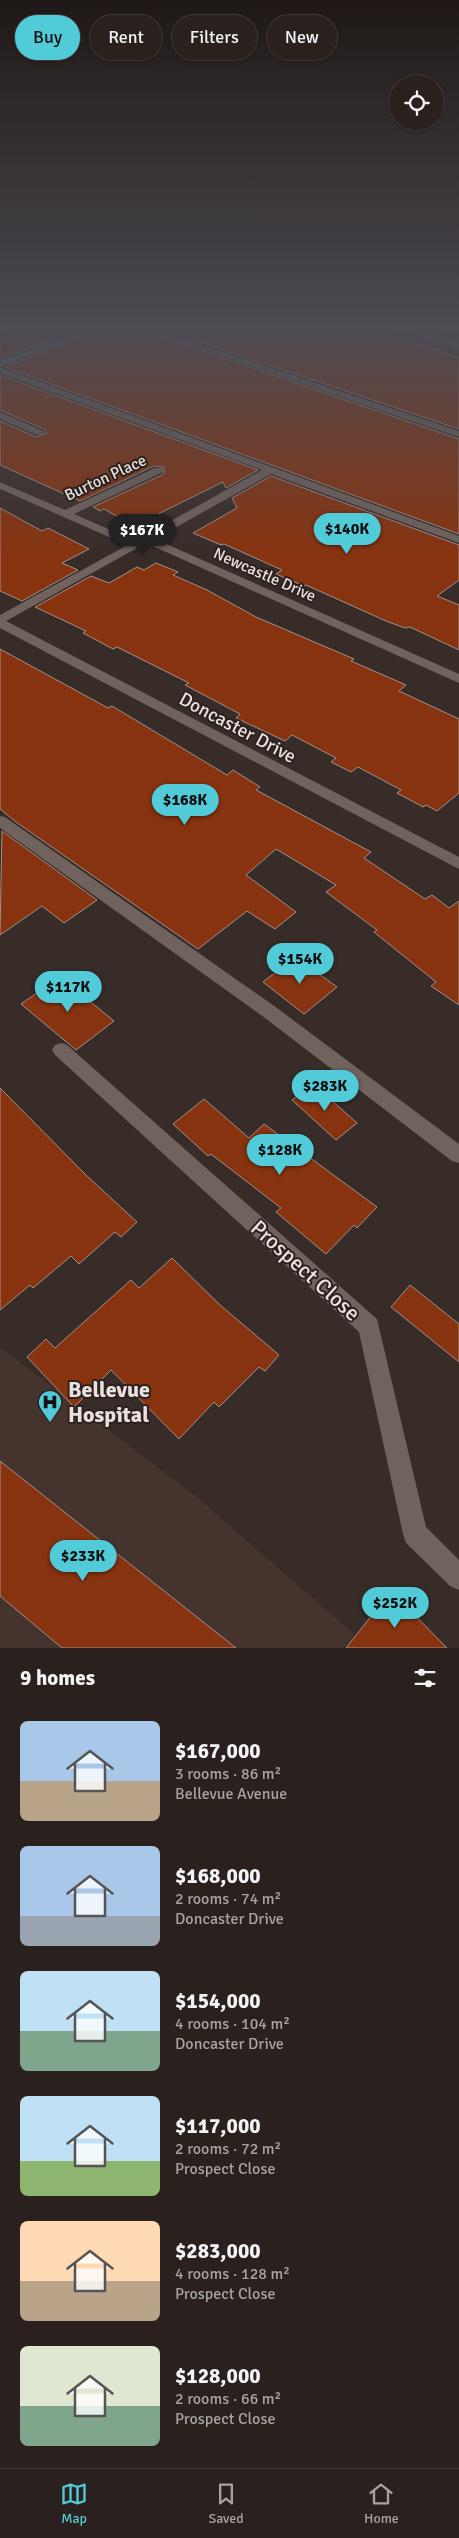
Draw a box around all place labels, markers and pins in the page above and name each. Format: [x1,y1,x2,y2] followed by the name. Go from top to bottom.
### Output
[312,512,382,555] pin: $140K
[107,514,177,556] pin: $167K
[150,784,220,826] pin: $168K
[265,942,335,985] pin: $154K
[33,970,103,1013] pin: $117K
[290,1070,360,1112] pin: $283K
[245,1134,315,1176] pin: $128K
[68,1376,150,1428] place label: Bellevue Hospital
[37,1389,63,1423] hospital icon: Bellevue Hospital
[48,1540,118,1582] pin: $233K
[360,1586,430,1629] pin: $252K

